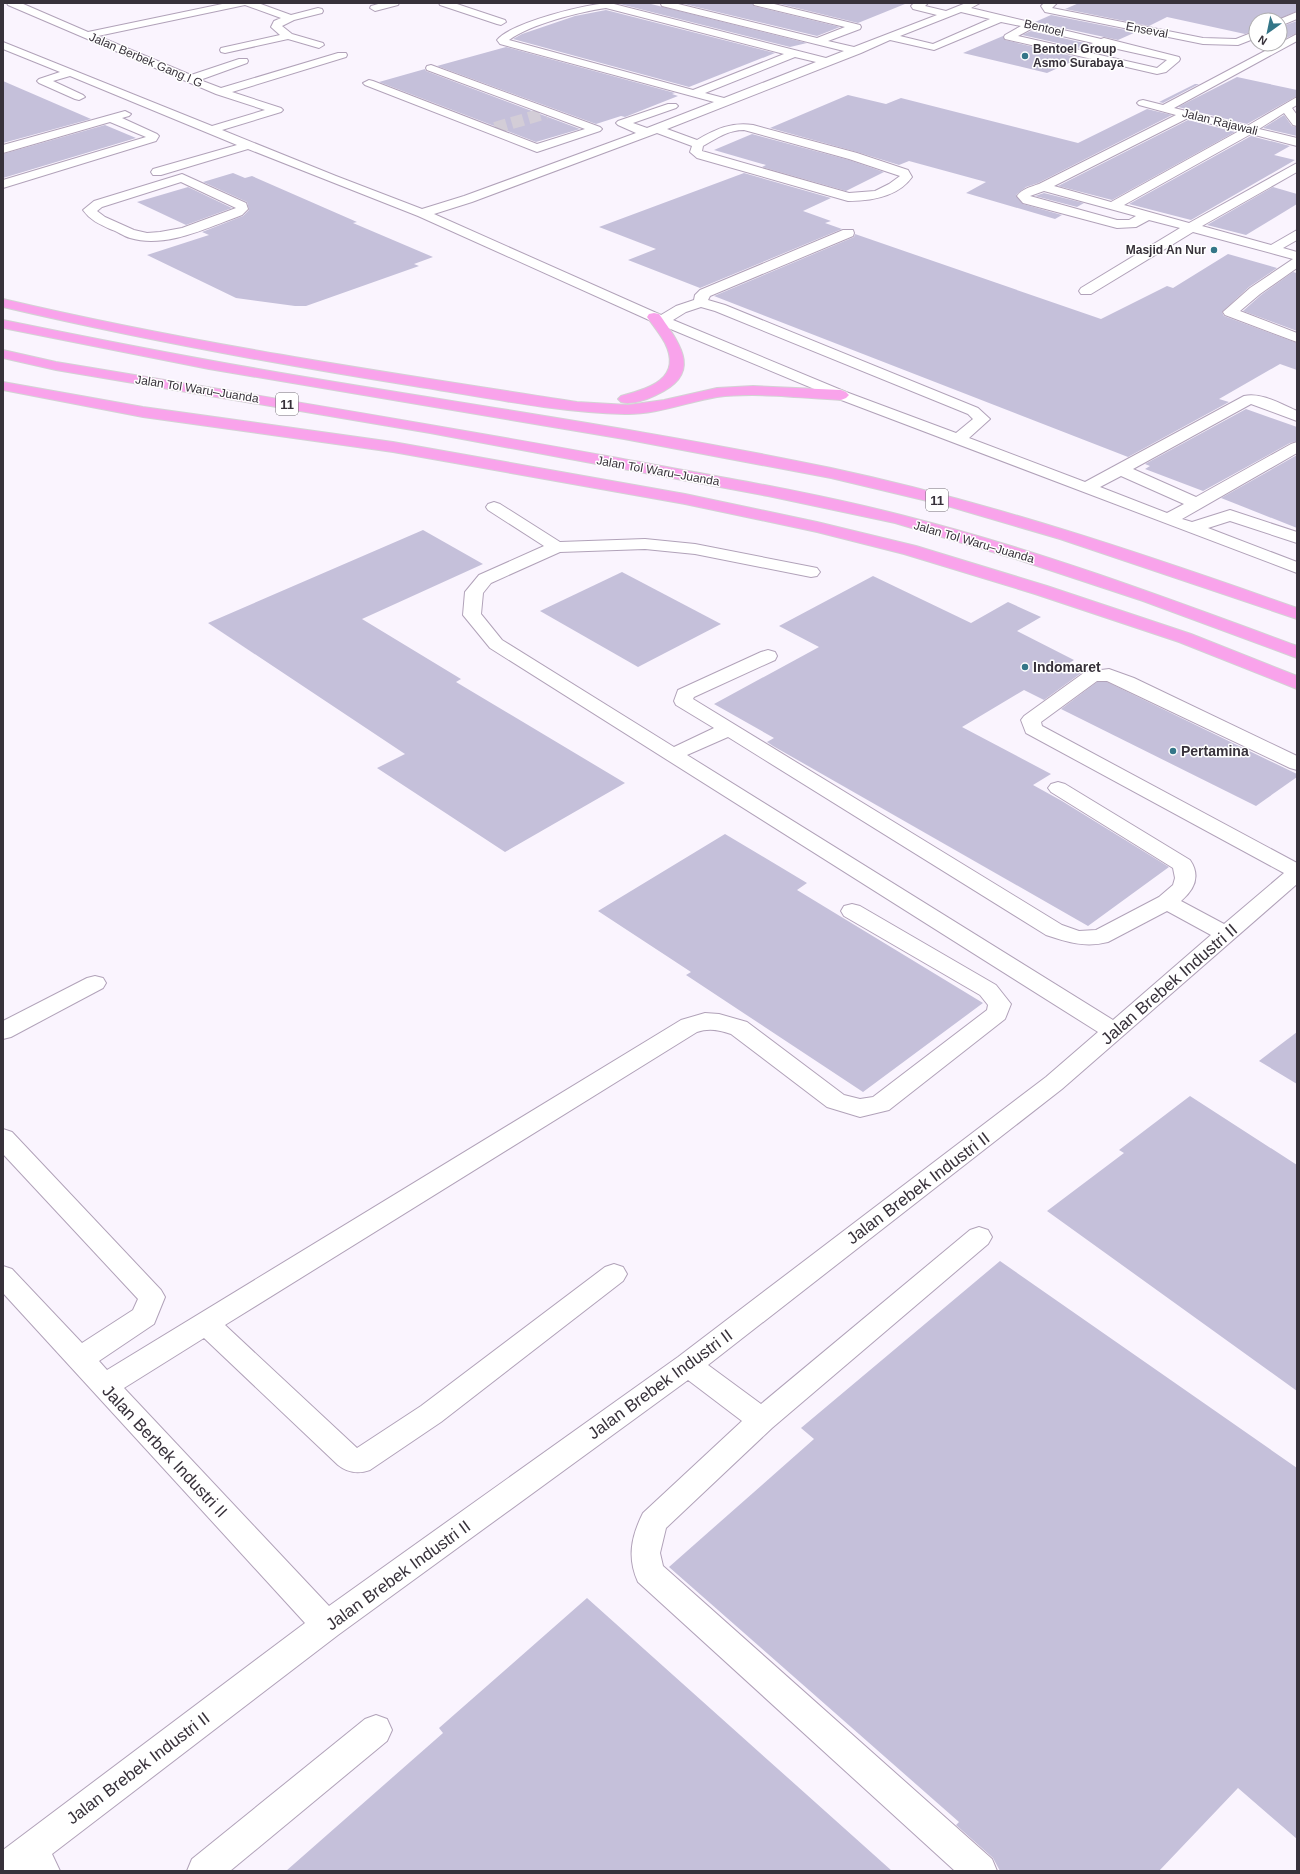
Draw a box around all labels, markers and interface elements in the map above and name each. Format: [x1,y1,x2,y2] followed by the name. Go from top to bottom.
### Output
[1248,12,1288,52] north arrow
[1023,17,1065,39] street label: Bentoel
[1125,19,1169,41] street label: Enseval
[87,30,205,90] street label: Jalan Berbek Gang I G
[1256,33,1269,48] text: N
[1033,42,1124,70] place label: Bentoel Group Asmo Surabaya
[1020,51,1030,61] marker: Bentoel Group Asmo Surabaya
[1181,106,1259,138] street label: Jalan Rajawali
[1126,243,1206,257] place label: Masjid An Nur
[1209,245,1219,255] marker: Masjid An Nur
[134,372,260,406] street label: Jalan Tol Waru–Juanda
[276,393,298,415] road number: 11
[595,453,721,489] street label: Jalan Tol Waru–Juanda
[926,489,948,511] road number: 11
[912,518,1036,566] street label: Jalan Tol Waru–Juanda
[1033,659,1101,675] place label: Indomaret
[1020,662,1030,672] marker: Indomaret
[1181,743,1249,759] place label: Pertamina
[1168,746,1178,756] marker: Pertamina
[1097,920,1241,1049] street label: Jalan Brebek Industri II
[843,1128,993,1248] street label: Jalan Brebek Industri II
[584,1326,736,1443] street label: Jalan Brebek Industri II
[98,1381,231,1521] street label: Jalan Berbek Industri II
[322,1517,474,1634] street label: Jalan Brebek Industri II
[63,1708,213,1828] street label: Jalan Brebek Industri II

